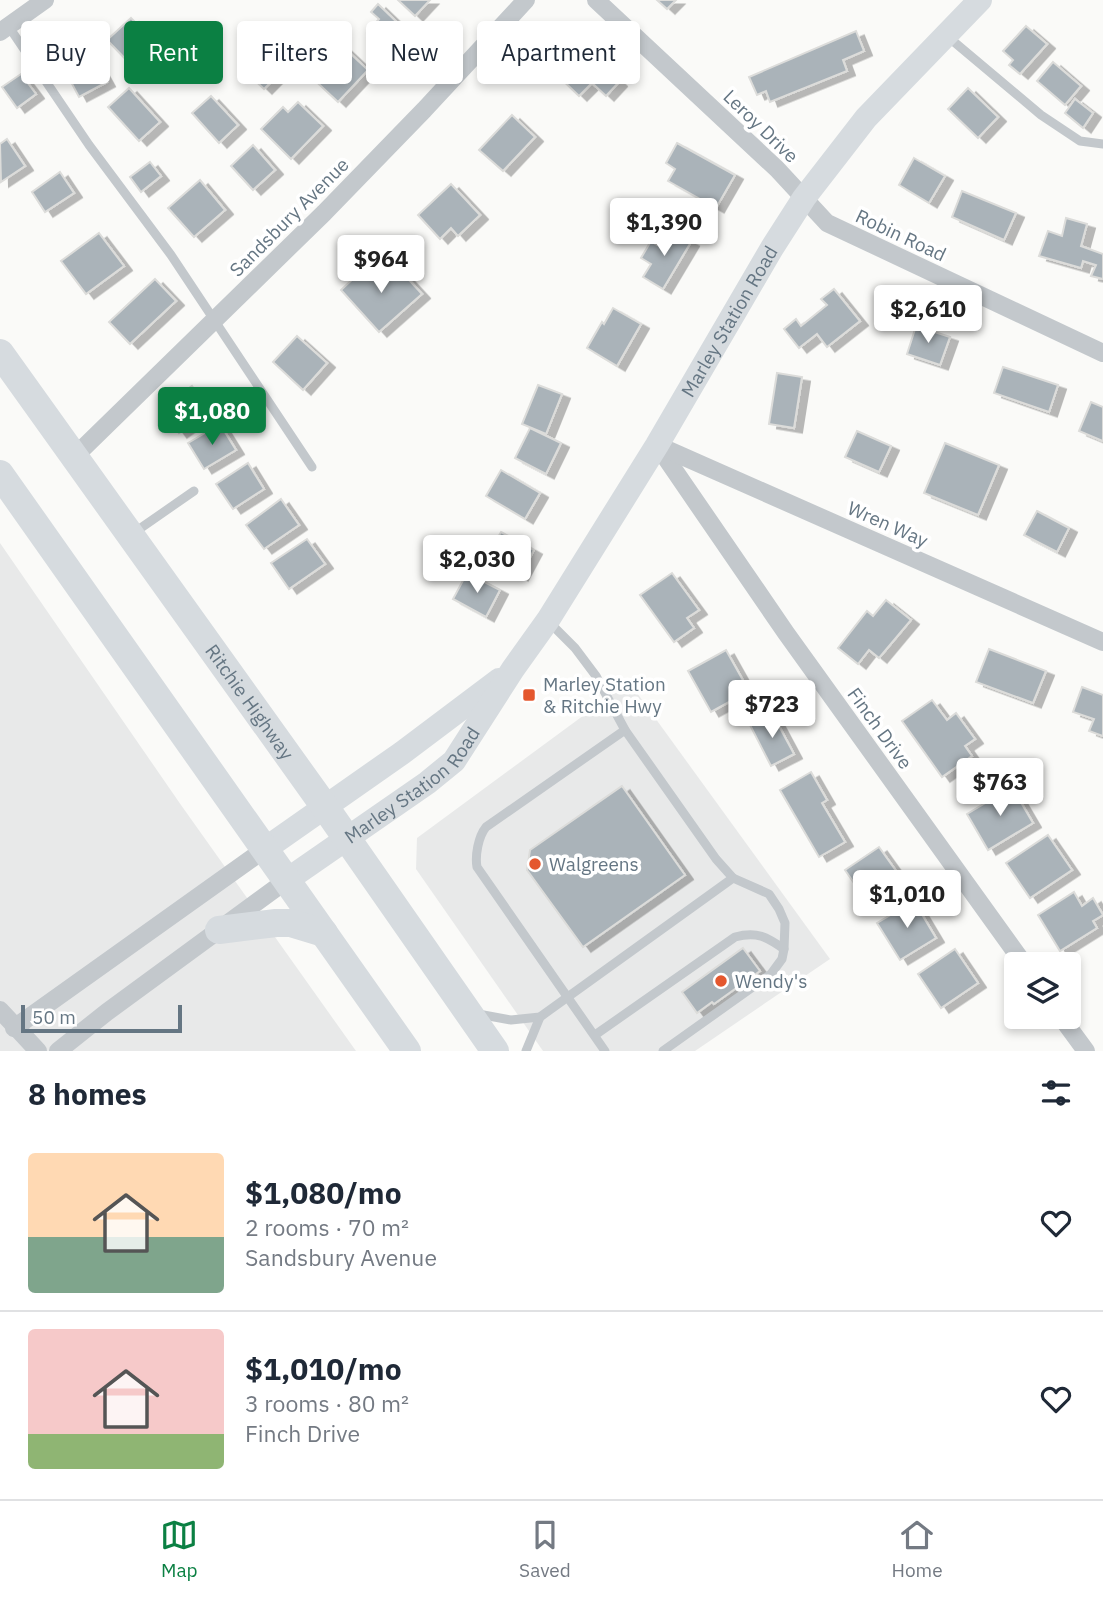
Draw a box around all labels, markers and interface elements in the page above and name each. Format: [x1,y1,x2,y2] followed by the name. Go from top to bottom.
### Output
[21,21,110,84] chip: Buy
[124,21,223,84] chip: Rent
[237,21,352,84] chip: Filters
[366,21,463,84] chip: New
[477,21,640,84] chip: Apartment
[718,84,804,168] street label: Leroy Drive
[224,152,354,282] street label: Sandsbury Avenue
[607,198,721,258] pin: $1,390
[852,204,950,266] street label: Robin Road
[626,206,702,236] text: $1,390
[340,236,422,295] pin: $964
[676,241,783,401] street label: Marley Station Road
[353,243,409,273] text: $964
[871,286,985,345] pin: $2,610
[890,293,966,323] text: $2,610
[155,388,269,447] pin: $1,080
[174,395,250,425] text: $1,080
[844,496,932,553] street label: Wren Way
[420,536,534,595] pin: $2,030
[439,543,515,573] text: $2,030
[200,639,299,765] street label: Ritchie Highway
[543,672,666,718] place label: Marley Station & Ritchie Hwy
[731,680,813,740] pin: $723
[842,682,918,774] street label: Finch Drive
[521,687,537,703] marker: Marley Station & Ritchie Hwy
[744,688,800,718] text: $723
[340,722,485,849] street label: Marley Station Road
[959,758,1041,818] pin: $763
[972,766,1028,796] text: $763
[549,852,639,876] place label: Walgreens
[527,856,543,872] marker: Walgreens
[850,870,964,930] pin: $1,010
[869,878,945,908] text: $1,010
[1004,952,1081,1029] map controls
[1004,952,1081,1029] button: layers
[735,969,808,993] place label: Wendy's
[713,973,729,989] marker: Wendy's
[21,1002,182,1034] scale bar
[32,1005,76,1029] text: 50 m
[28,1074,147,1113] text: 8 homes
[1037,1074,1075,1112] icon: filters
[245,1173,402,1212] text: $1,080/mo
[84,1181,168,1265] icon: home
[1037,1204,1075,1242] icon: heart
[245,1212,409,1242] text: 2 rooms · 70 m²
[245,1242,437,1272] text: Sandsbury Avenue
[245,1349,402,1388] text: $1,010/mo
[84,1357,168,1441] icon: home
[1037,1380,1075,1418] icon: heart
[245,1388,409,1418] text: 3 rooms · 80 m²
[245,1418,360,1448] text: Finch Drive
[160,1516,198,1582] tab: Map
[519,1516,571,1582] tab: Saved
[892,1516,943,1582] tab: Home

